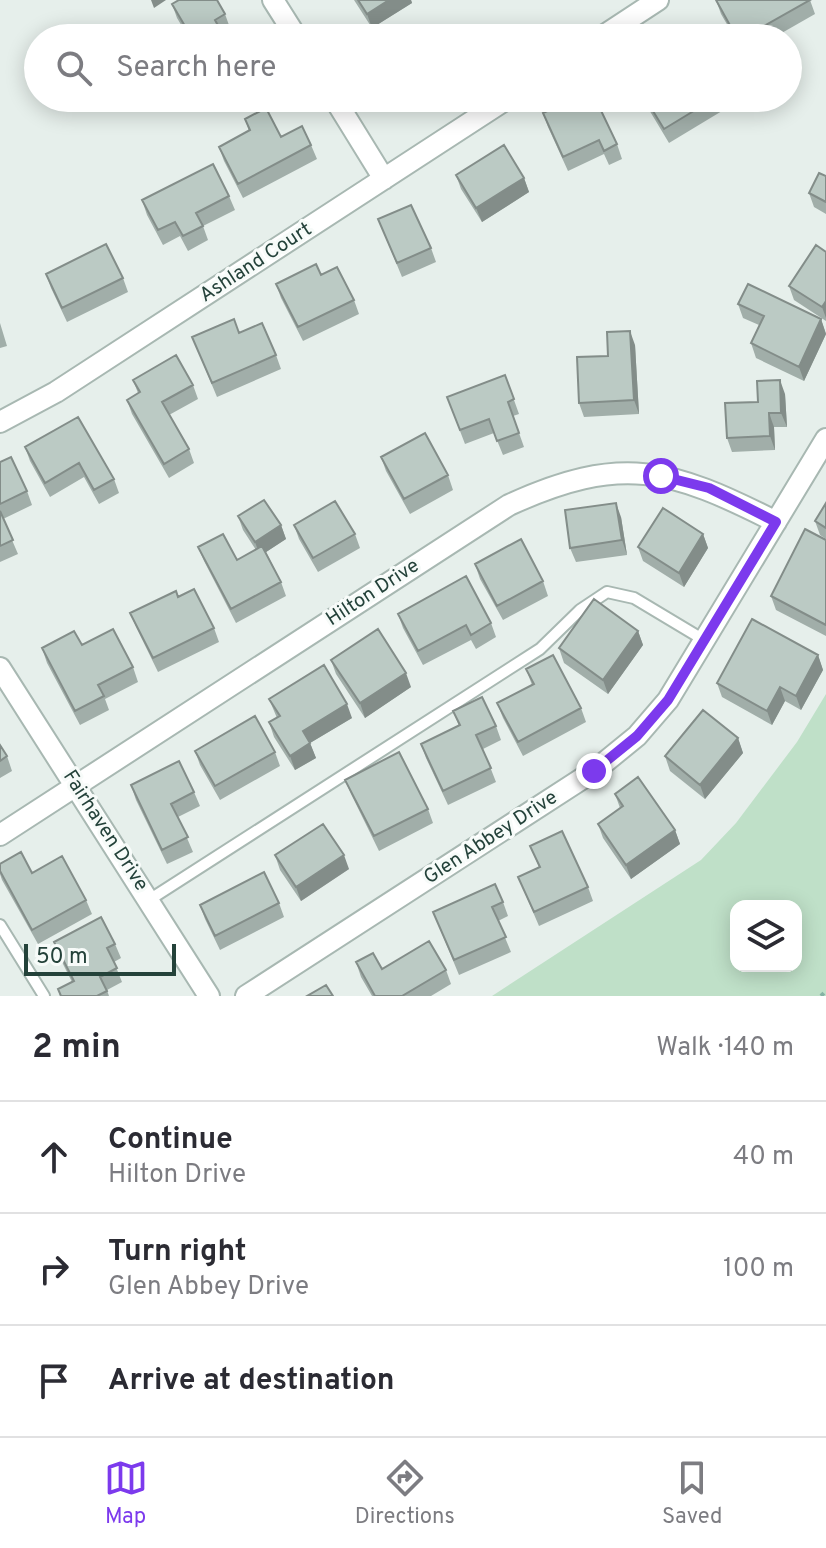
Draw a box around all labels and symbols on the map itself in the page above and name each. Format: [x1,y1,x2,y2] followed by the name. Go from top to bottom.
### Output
[195,217,317,309] street label: Ashland Court
[643,458,679,494] route start
[321,553,425,633] street label: Hilton Drive
[576,753,612,789] route end
[56,766,154,896] street label: Fairhaven Drive
[419,785,563,891] street label: Glen Abbey Drive
[24,940,176,976] scale bar

